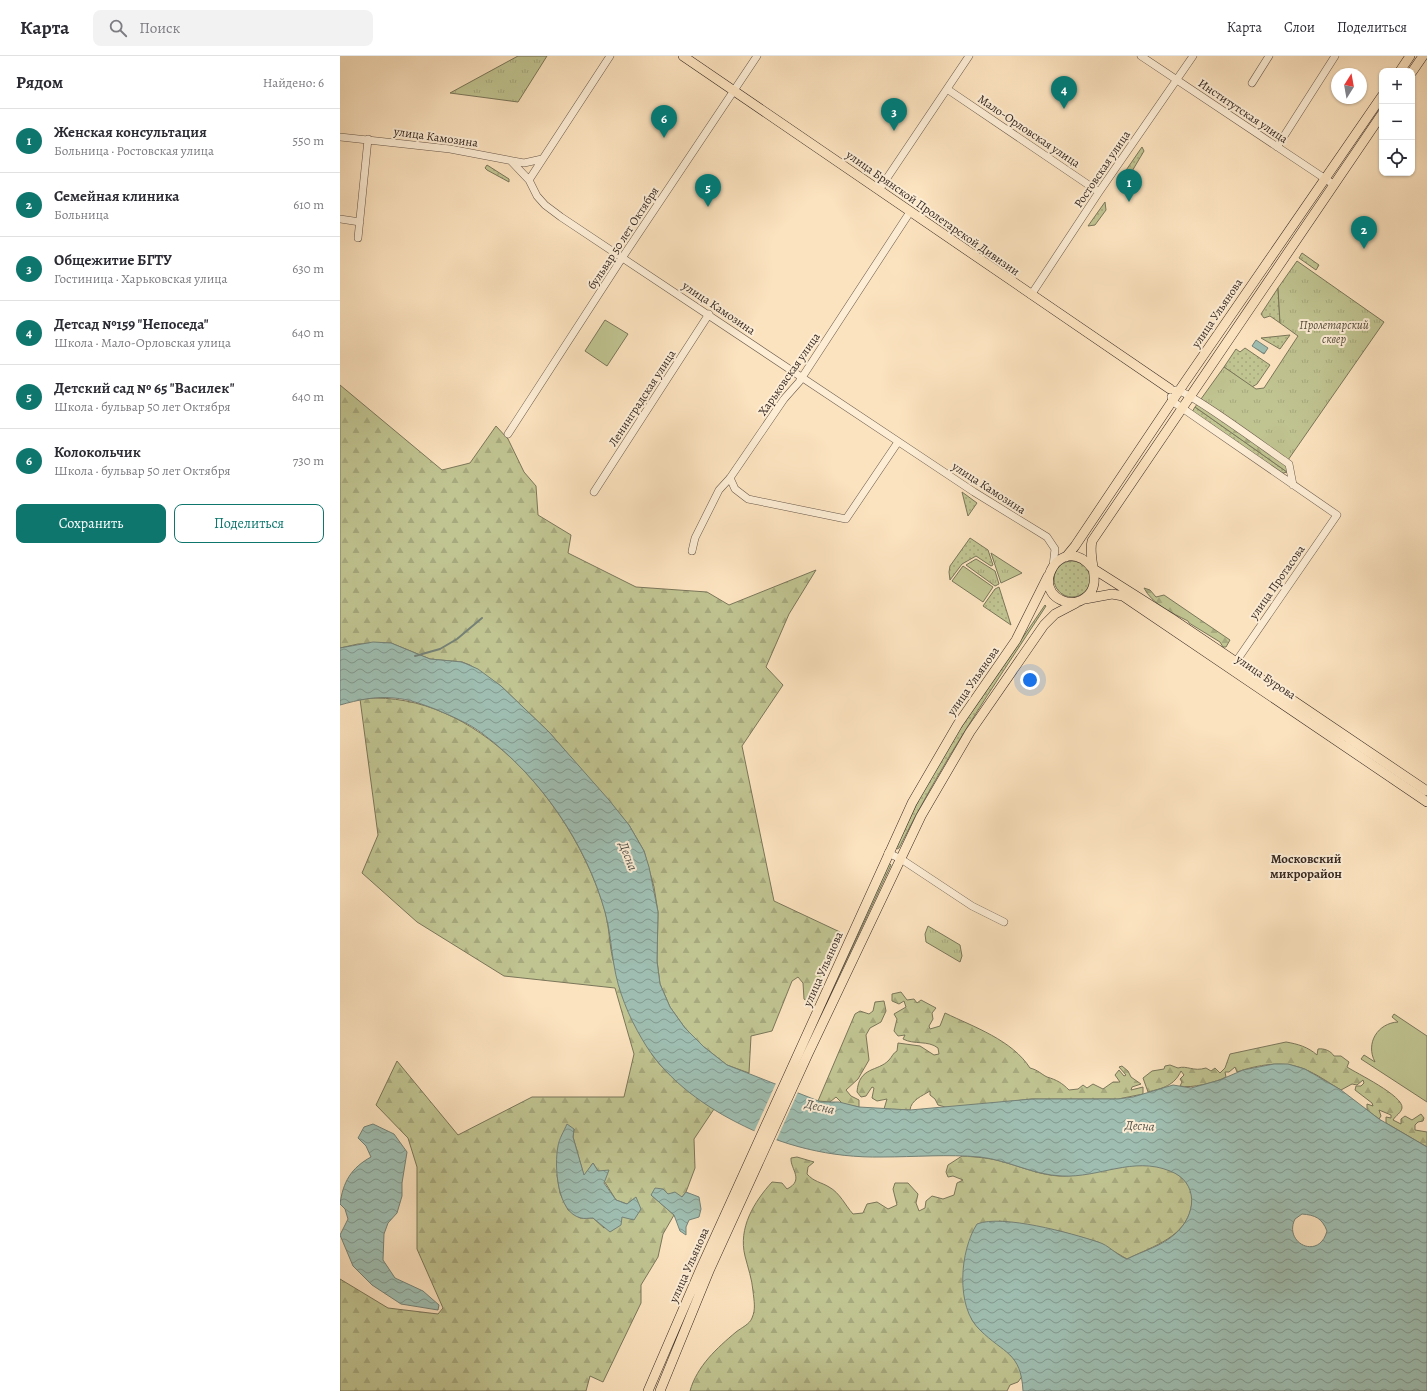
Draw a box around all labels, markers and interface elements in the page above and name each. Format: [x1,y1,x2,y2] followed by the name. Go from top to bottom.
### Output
[93,10,373,46] search box
[20,15,69,41] text: Карта
[107,17,129,39] icon: search
[139,18,180,38] text: Поиск
[1227,18,1262,37] text: Карта
[1284,18,1315,37] text: Слои
[1337,18,1407,37] text: Поделиться
[1331,68,1367,104] north arrow
[1379,68,1415,176] map controls
[1379,68,1415,104] button: +
[16,71,63,94] text: Рядом
[263,74,324,91] text: Найдено: 6
[1195,75,1291,147] street label: Институтская улица
[1051,76,1077,109] pin: 4
[975,91,1084,171] street label: Мало-Орловская улица
[881,98,907,131] pin: 3
[1379,104,1415,140] button: −
[651,105,677,138] pin: 6
[54,122,207,142] text: Женская консультация
[392,123,480,151] street label: улица Камозина
[1070,127,1134,211] street label: Ростовская улица
[27,132,31,149] text: 1
[293,132,324,149] text: 550 m
[1379,140,1415,176] button: locate
[54,142,214,159] text: Больница · Ростовская улица
[842,146,1023,279] street label: улица Брянской Пролетарской Дивизии
[1116,169,1142,202] pin: 1
[695,174,721,207] pin: 5
[584,183,662,293] street label: бульвар 50 лет Октября
[54,186,179,206] text: Семейная клиника
[26,196,32,213] text: 2
[293,196,324,213] text: 610 m
[54,206,109,223] text: Больница
[1351,216,1377,249] pin: 2
[54,250,172,270] text: Общежитие БГТУ
[26,260,32,277] text: 3
[292,260,324,277] text: 630 m
[54,270,228,287] text: Гостиница · Харьковская улица
[1187,275,1246,352] street label: улица Ульянова
[679,277,759,339] street label: улица Камозина
[54,314,208,334] text: Детсад №159 "Непоседа"
[1299,317,1369,347] park label: Пролетарский сквер
[26,324,32,341] text: 4
[292,324,324,341] text: 640 m
[754,329,824,419] street label: Харьковская улица
[54,334,231,351] text: Школа · Мало-Орловская улица
[605,346,680,449] street label: Ленинградская улица
[54,378,235,398] text: Детский сад № 65 "Василек"
[26,388,32,405] text: 5
[292,388,324,405] text: 640 m
[54,398,231,415] text: Школа · бульвар 50 лет Октября
[54,442,141,462] text: Колокольчик
[26,452,32,469] text: 6
[293,452,324,469] text: 730 m
[948,458,1029,518] street label: улица Камозина
[54,462,231,479] text: Школа · бульвар 50 лет Октября
[16,504,166,543] button: Сохранить
[174,504,324,543] button: Поделиться
[1245,541,1309,623] street label: улица Протасова
[943,643,1003,719] street label: улица Ульянова
[1232,650,1300,703] street label: улица Бурова
[1020,670,1040,690] your location
[615,838,642,873] water label: Десна
[1270,850,1342,882] district label: Московский микрорайон
[799,929,847,1010] street label: улица Ульянова
[802,1095,836,1118] water label: Десна
[1124,1116,1155,1135] water label: Десна
[665,1225,713,1306] street label: улица Ульянова

